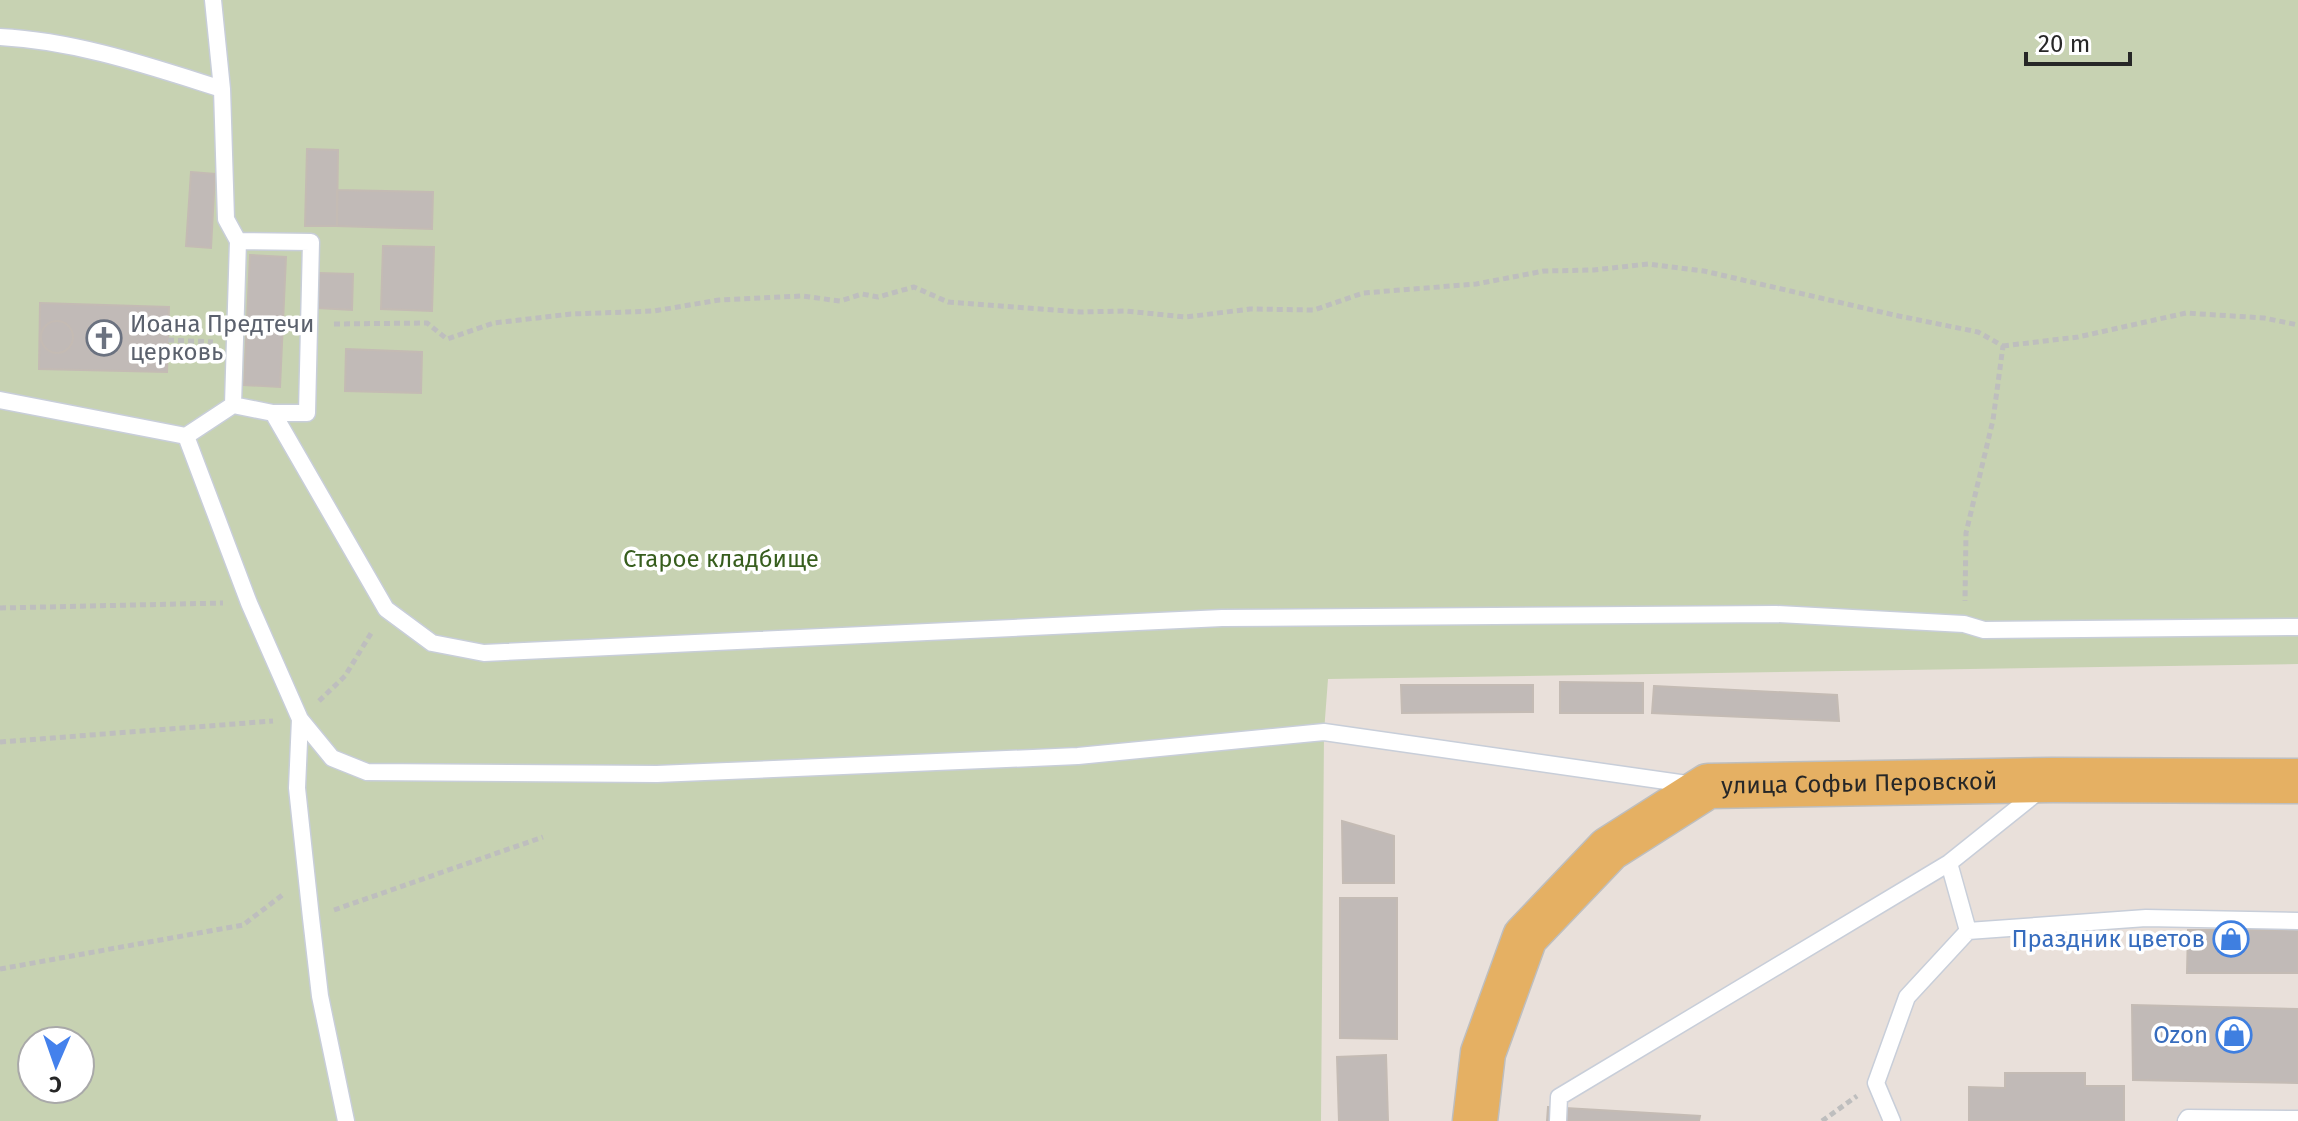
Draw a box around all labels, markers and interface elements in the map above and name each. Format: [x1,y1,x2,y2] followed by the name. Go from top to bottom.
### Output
[2026,16,2130,66] scale bar
[2038,30,2090,58] text: 20 m
[130,310,314,366] place label: Иоана Предтечи церковь
[85,319,123,357] church icon: Иоана Предтечи церковь
[623,545,819,573] park label: Старое кладбище
[1721,767,1997,800] street label: улица Софьи Перовской
[2212,920,2250,958] shop icon: Праздник цветов
[2011,925,2205,953] place label: Праздник цветов
[2215,1016,2253,1054] shop icon: Ozon
[2153,1021,2208,1049] place label: Ozon
[16,1025,96,1105] north arrow
[48,1071,62,1098] text: С

